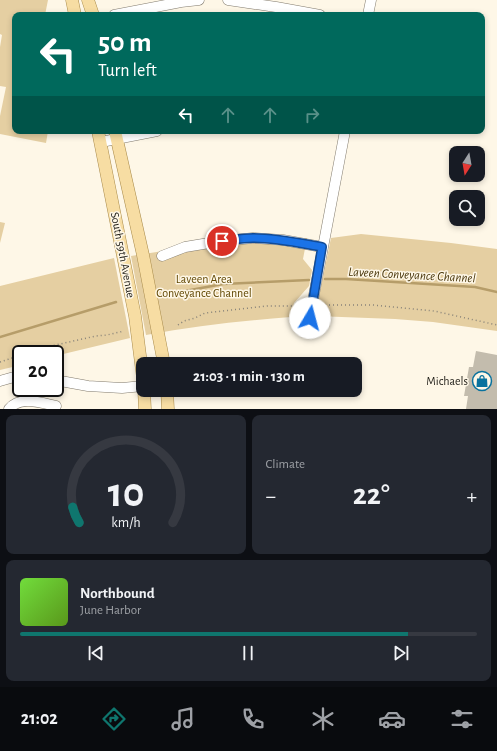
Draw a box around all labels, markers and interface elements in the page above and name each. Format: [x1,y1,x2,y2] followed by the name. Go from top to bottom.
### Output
[32,28,84,80] icon: left
[98,29,152,57] text: 50 m
[98,62,157,80] text: Turn left
[175,104,197,126] icon: left
[217,104,239,126] icon: ahead
[259,104,281,126] icon: ahead
[301,104,323,126] icon: right
[449,146,485,182] north arrow
[449,146,485,226] map controls
[449,190,485,226] button: search
[109,211,137,299] street label: South 59th Avenue
[205,224,239,258] pin
[211,230,233,252] icon: arrive
[348,266,476,285] water label: Laveen Conveyance Channel
[156,273,252,300] park label: Laveen Area Conveyance Channel
[289,297,331,339] position arrow
[12,345,64,397] speed limit sign: 20
[193,369,305,384] text: 21:03 · 1 min · 130 m
[471,370,493,392] shop icon: Michaels
[426,375,468,387] place label: Michaels
[266,458,305,471] text: Climate
[107,472,144,513] text: 10
[353,480,390,510] text: 22°
[266,485,276,507] text: −
[466,485,477,507] text: +
[111,515,140,529] text: km/h
[80,586,155,601] text: Northbound
[80,604,141,617] text: June Harbor
[85,642,107,664] icon: previous
[237,642,259,664] icon: pause
[390,642,412,664] icon: next
[100,705,128,733] icon: directions
[169,705,197,733] icon: music
[239,705,267,733] icon: phone
[309,705,337,733] icon: climate
[378,705,406,733] icon: car
[448,705,476,733] icon: filters
[21,710,58,728] text: 21:02

